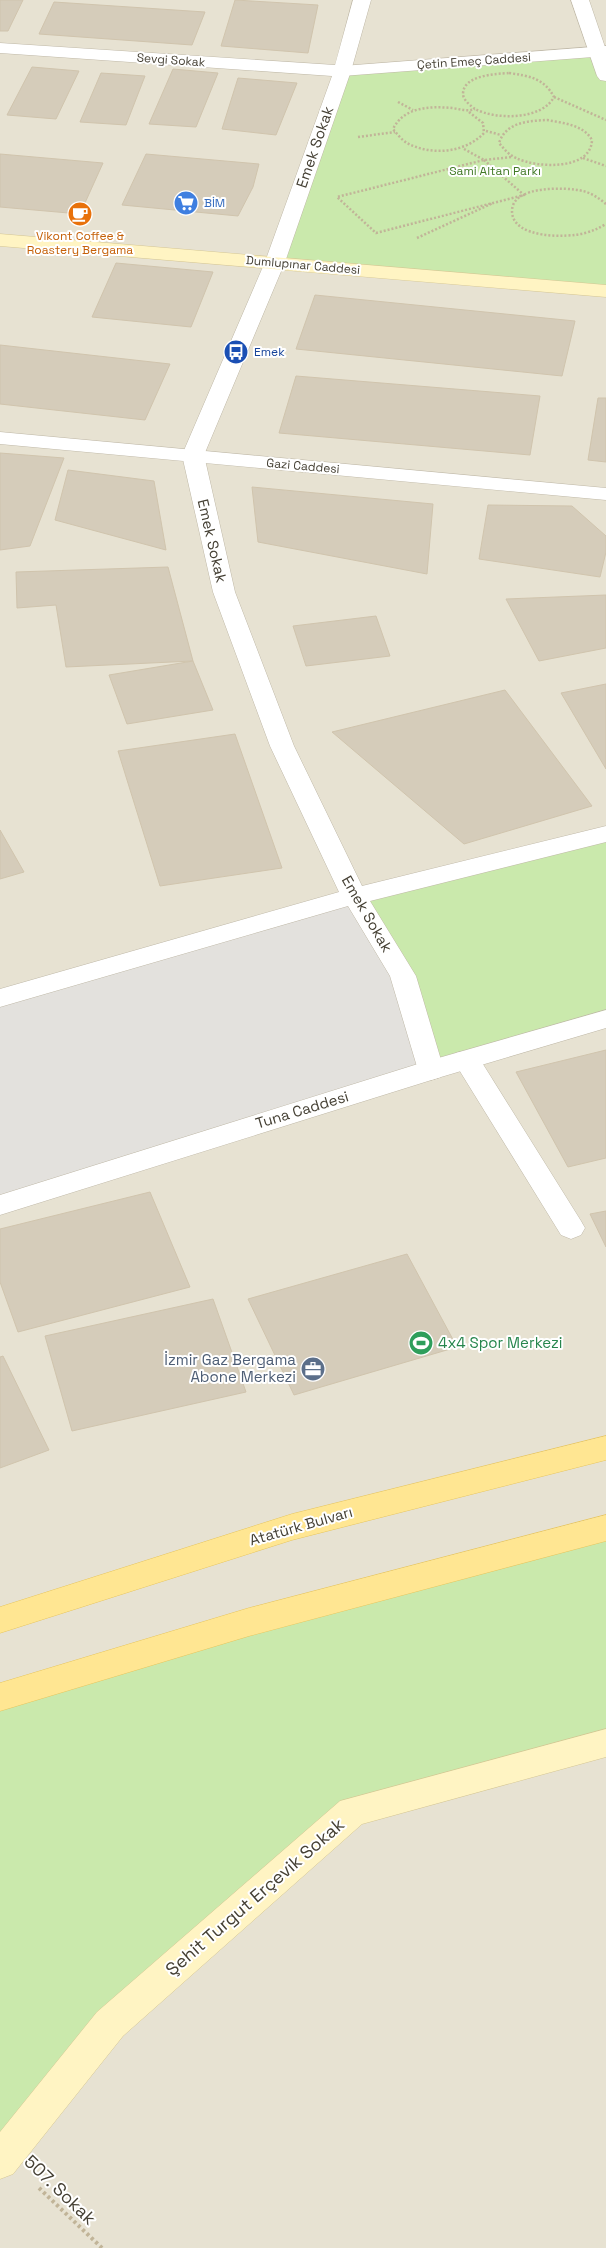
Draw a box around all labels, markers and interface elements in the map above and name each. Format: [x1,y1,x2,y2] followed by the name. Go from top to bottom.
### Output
[416,49,532,73] street label: Çetin Emeç Caddesi
[136,50,206,70] street label: Sevgi Sokak
[292,103,337,190] street label: Emek Sokak
[449,163,541,179] park label: Sami Altan Parkı
[173,190,199,216] supermarket icon: BİM
[204,195,225,211] place label: BİM
[67,201,93,227] cafe icon: Vikont Coffee & Roastery Bergama
[27,228,133,258] place label: Vikont Coffee & Roastery Bergama
[245,252,361,278] street label: Dumlupınar Caddesi
[223,339,249,365] bus stop icon: Emek
[254,344,285,360] place label: Emek
[266,455,340,477] street label: Gazi Caddesi
[194,497,231,585] street label: Emek Sokak
[338,872,397,955] street label: Emek Sokak
[253,1086,351,1133] street label: Tuna Caddesi
[408,1330,434,1356] sports icon: 4x4 Spor Merkezi
[438,1333,562,1352] place label: 4x4 Spor Merkezi
[164,1350,296,1386] place label: İzmir Gaz Bergama Abone Merkezi
[300,1356,326,1382] office icon: İzmir Gaz Bergama Abone Merkezi
[247,1502,355,1549] street label: Atatürk Bulvarı
[161,1812,349,1981] street label: Şehit Turgut Erçevik Sokak
[20,2150,101,2230] street label: 507. Sokak

